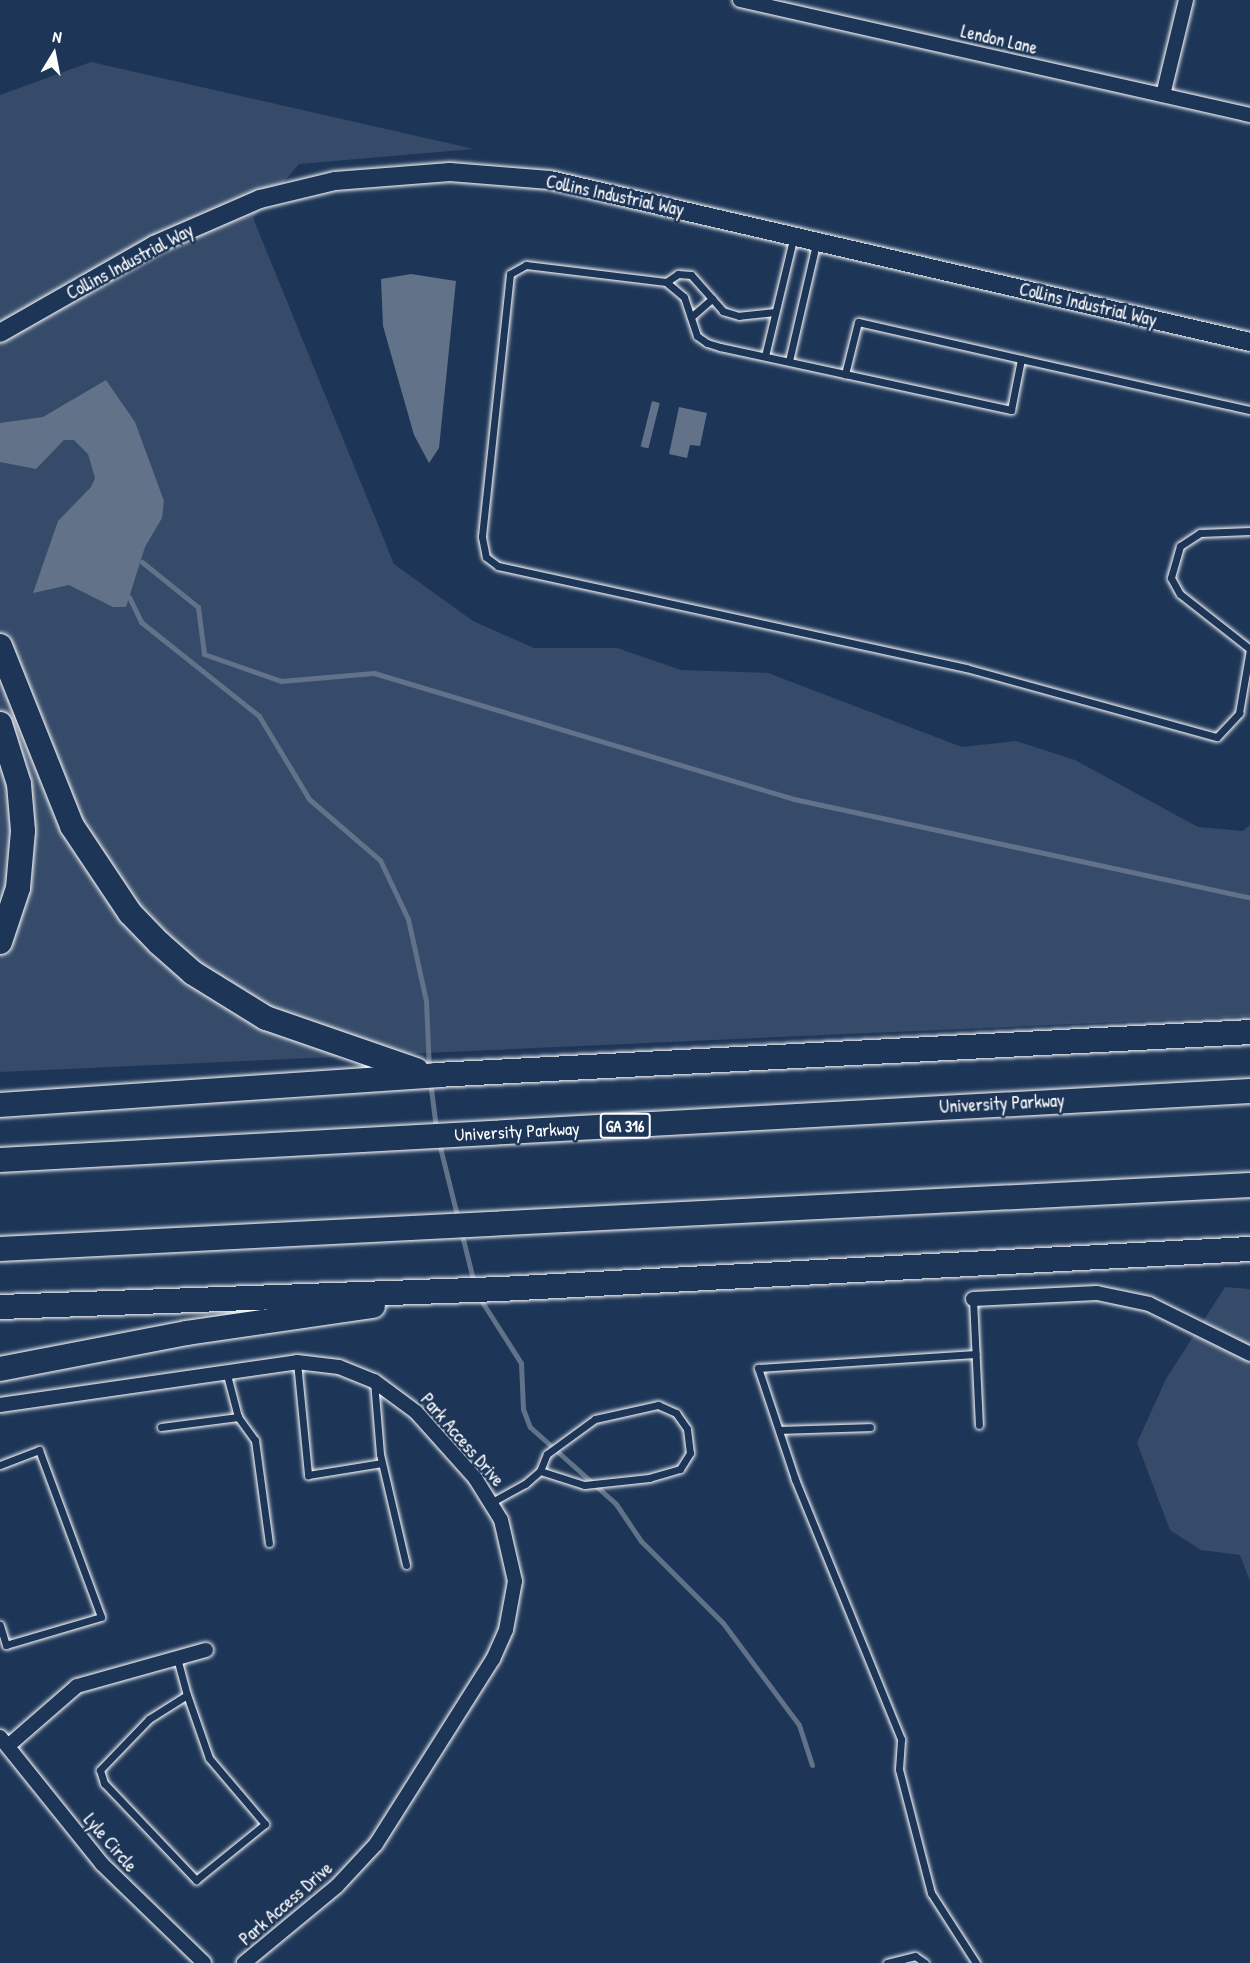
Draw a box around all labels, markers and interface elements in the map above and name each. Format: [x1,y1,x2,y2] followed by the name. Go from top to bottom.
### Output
[959,21,1039,59] street label: Lendon Lane
[24,24,84,84] north arrow
[51,25,63,48] text: N
[544,171,686,221] street label: Collins Industrial Way
[63,219,197,305] street label: Collins Industrial Way
[1017,279,1159,331] street label: Collins Industrial Way
[939,1090,1065,1118] street label: University Parkway
[600,1113,650,1139] road number: GA 316
[454,1118,580,1146] street label: University Parkway
[416,1389,508,1491] street label: Park Access Drive
[79,1809,141,1877] street label: Lyle Circle
[235,1858,337,1950] street label: Park Access Drive

